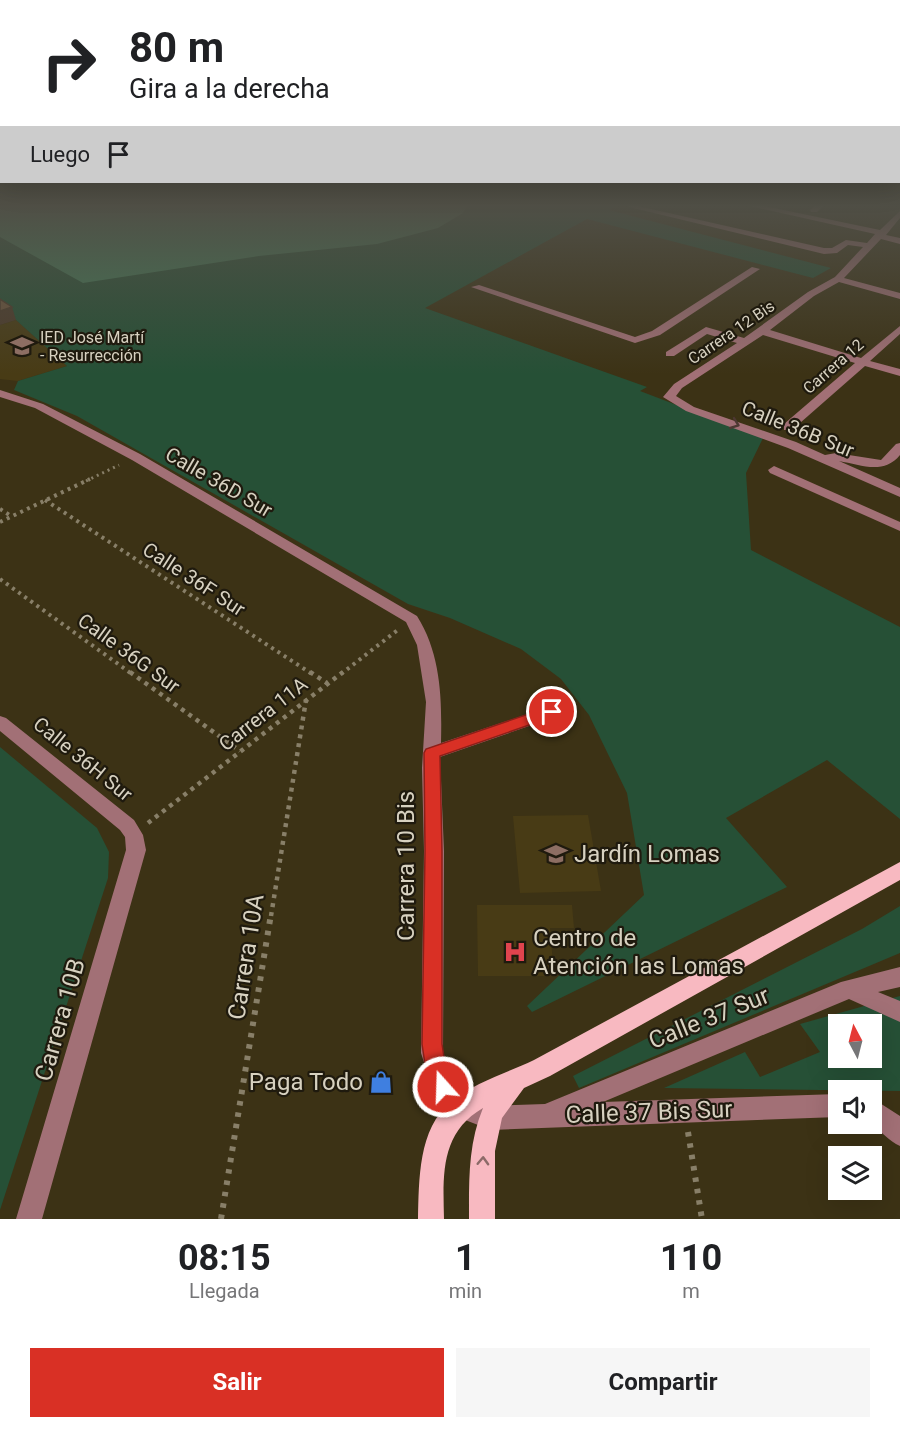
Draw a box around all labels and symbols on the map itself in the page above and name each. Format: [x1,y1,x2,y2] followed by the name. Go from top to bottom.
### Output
[684,297,778,368] street label: Carrera 12 Bis
[40,328,145,365] place label: IED José Martí - Resurrección
[9,333,35,359] school or university icon: IED José Martí - Resurrección
[799,335,868,398] street label: Carrera 12
[738,396,858,462] street label: Calle 36B Sur
[729,416,739,429] one-way arrow
[161,442,277,522] street label: Calle 36D Sur
[138,537,250,621] street label: Calle 36F Sur
[73,608,185,698] street label: Calle 36G Sur
[214,672,312,756] street label: Carrera 11A
[526,686,577,737] pin
[29,712,138,806] street label: Calle 36H Sur
[392,791,420,941] street label: Carrera 10 Bis
[574,840,720,868] place label: Jardín Lomas
[543,841,569,867] school or university icon: Jardín Lomas
[222,892,270,1022] street label: Carrera 10A
[533,924,744,980] place label: Centro de Atención las Lomas
[502,939,528,965] hospital icon: Centro de Atención las Lomas
[29,956,91,1084] street label: Carrera 10B
[645,981,773,1055] street label: Calle 37 Sur
[828,1014,882,1068] north arrow
[411,1055,475,1119] position arrow
[249,1068,363,1096] place label: Paga Todo
[368,1069,394,1095] shop icon: Paga Todo
[565,1095,733,1129] street label: Calle 37 Bis Sur
[477,1156,489,1165] one-way arrow

